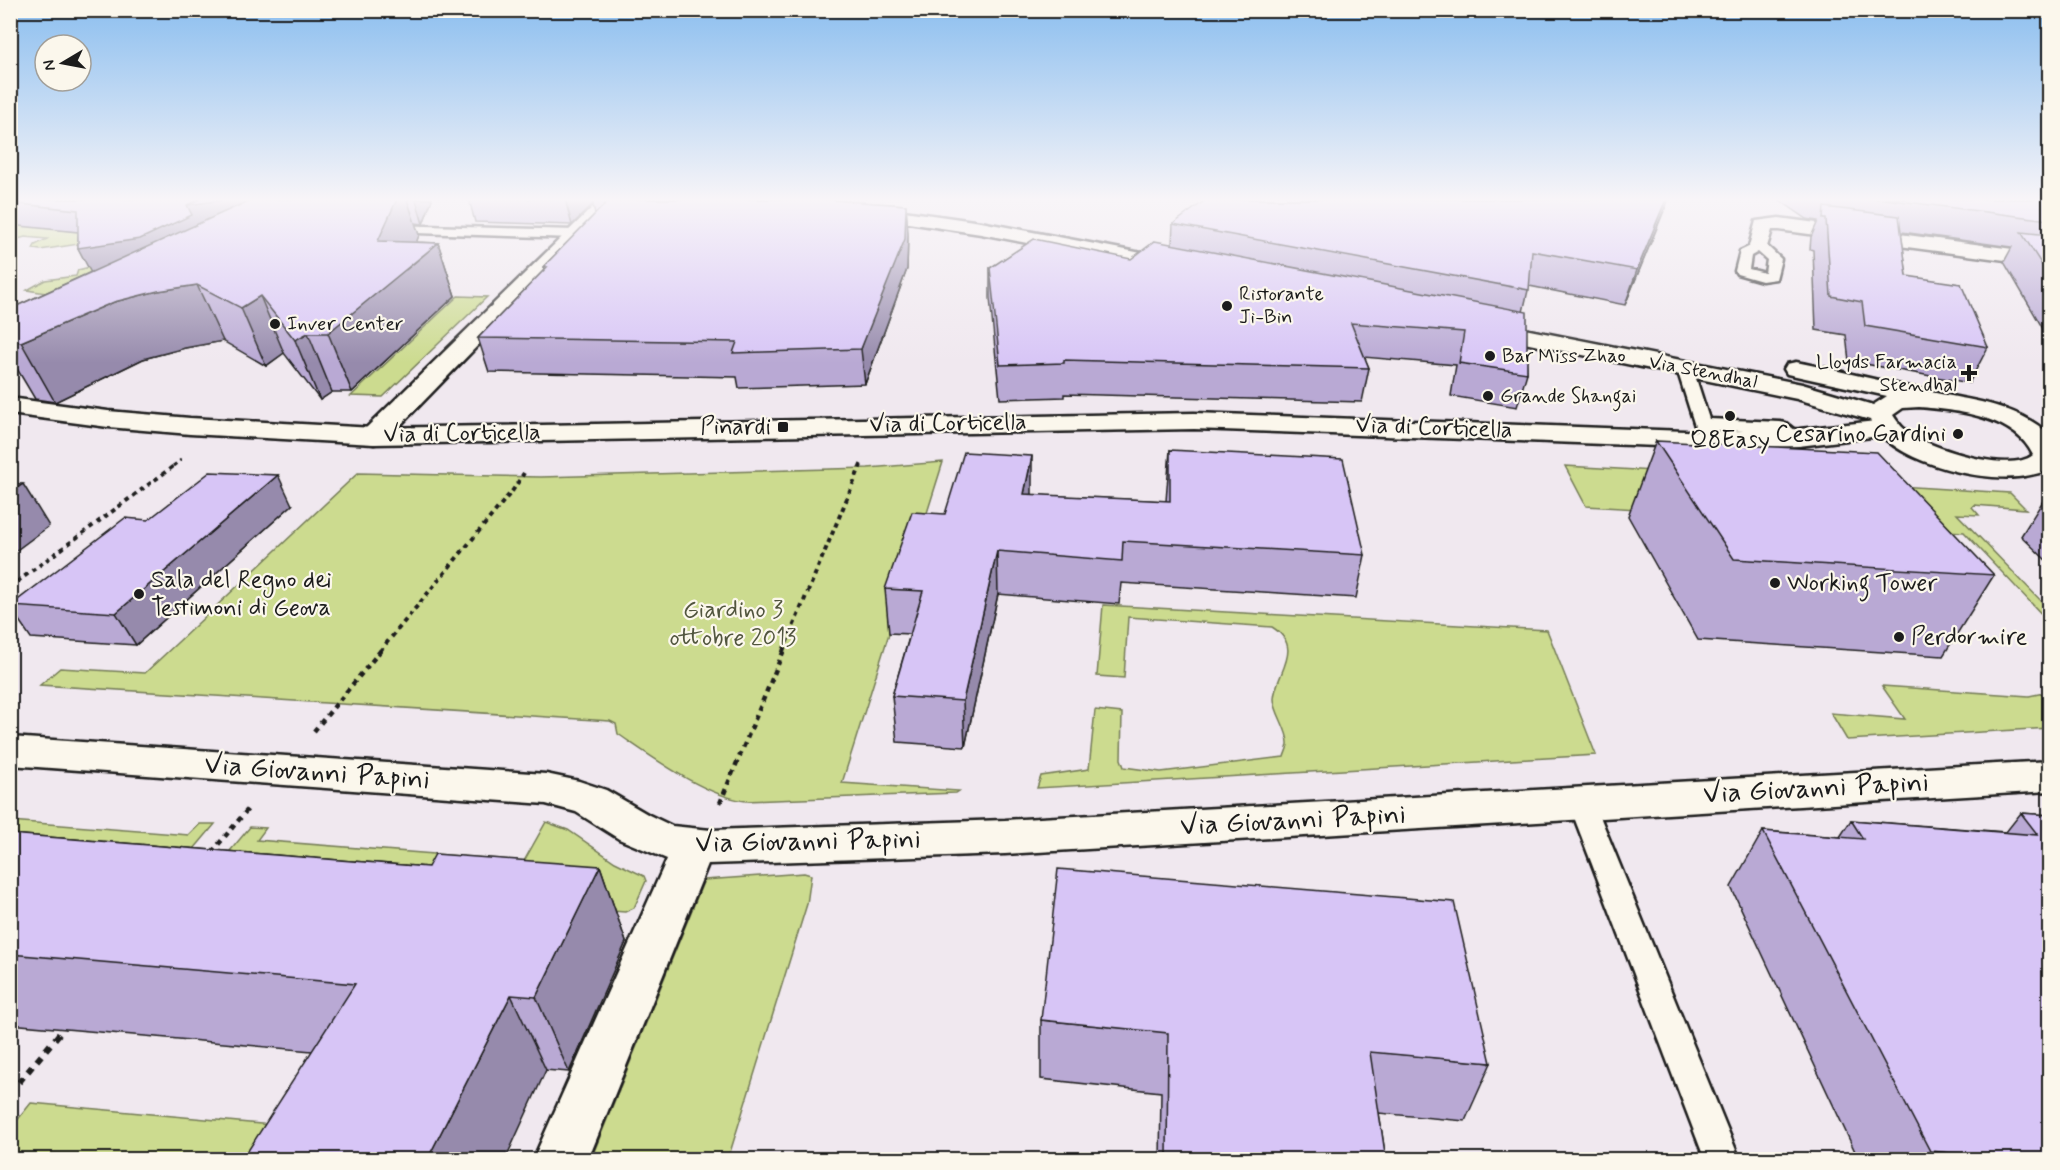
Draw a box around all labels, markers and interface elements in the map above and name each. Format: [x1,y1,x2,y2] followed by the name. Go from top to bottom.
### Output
[33,33,93,93] north arrow
[38,58,61,72] text: N
[1239,281,1324,331] place label: Ristorante Ji-Bin
[1220,299,1234,313] marker: Ristorante Ji-Bin
[287,311,404,338] place label: Inver Center
[268,317,282,331] marker: Inver Center
[1502,343,1626,370] place label: Bar Miss Zhao
[1647,348,1759,396] street label: Via Stendhal
[1483,349,1497,363] marker: Bar Miss Zhao
[1816,349,1957,399] place label: Lloyds Farmacia Stendhal
[1962,366,1976,380] marker: Lloyds Farmacia Stendhal
[1500,383,1637,412] place label: Grande Shangai
[1481,389,1495,403] marker: Grande Shangai
[869,407,1027,441] street label: Via di Corticella
[1723,409,1737,423] marker: Q8Easy
[1355,410,1513,446] street label: Via di Corticella
[700,412,771,443] place label: Pinardi
[383,417,541,451] street label: Via di Corticella
[1775,419,1946,450] place label: Cesarino Gardini
[776,420,790,434] marker: Pinardi
[1690,425,1770,456] place label: Q8Easy
[1951,427,1965,441] marker: Cesarino Gardini
[151,565,332,624] place label: Sala del Regno dei Testimoni di Geova
[1787,568,1937,602] place label: Working Tower
[1768,576,1782,590] marker: Working Tower
[132,587,146,601] marker: Sala del Regno dei Testimoni di Geova
[670,595,797,654] park label: Giardino 3 ottobre 2013
[1911,622,2028,653] place label: Perdormire
[1892,630,1906,644] marker: Perdormire
[203,747,431,799] street label: Via Giovanni Papini
[1702,765,1930,813] street label: Via Giovanni Papini
[1179,797,1407,845] street label: Via Giovanni Papini
[695,822,921,862] street label: Via Giovanni Papini

